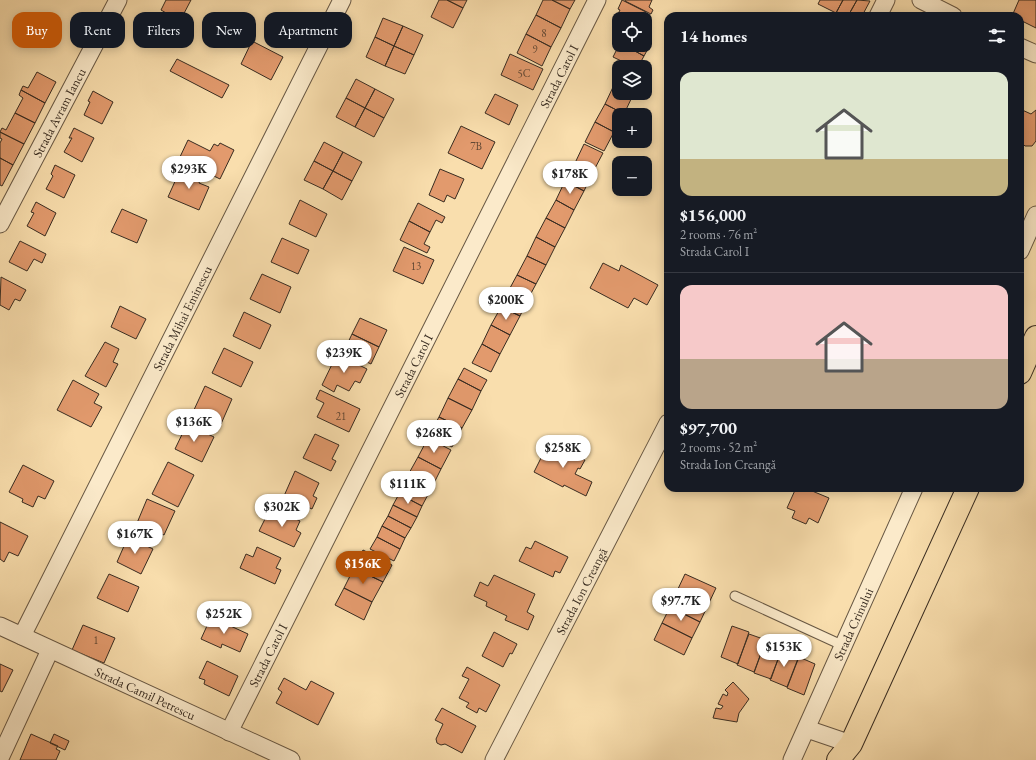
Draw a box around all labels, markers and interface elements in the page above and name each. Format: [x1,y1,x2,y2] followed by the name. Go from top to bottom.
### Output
[12,12,62,48] chip: Buy
[70,12,125,48] chip: Rent
[133,12,194,48] chip: Filters
[202,12,256,48] chip: New
[264,12,352,48] chip: Apartment
[612,12,652,196] map controls
[612,12,652,52] button: locate
[680,25,747,47] text: 14 homes
[986,25,1008,47] icon: filters
[541,26,547,40] house number: 8
[536,41,583,111] street label: Strada Carol I
[532,42,538,56] house number: 9
[612,60,652,100] button: layers
[29,65,90,160] street label: Strada Avram Iancu
[517,66,531,80] house number: 5C
[808,98,880,170] icon: home
[612,108,652,148] button: +
[470,139,482,153] house number: 7B
[161,156,217,190] pin: $293K
[612,156,652,196] button: −
[171,160,207,177] text: $293K
[542,161,598,195] pin: $178K
[552,165,588,182] text: $178K
[680,204,746,226] text: $156,000
[680,226,757,243] text: 2 rooms · 76 m²
[680,243,749,260] text: Strada Carol I
[411,259,421,273] house number: 13
[149,263,216,374] street label: Strada Mihai Eminescu
[478,287,534,321] pin: $200K
[488,291,524,308] text: $200K
[808,311,880,383] icon: home
[390,331,437,401] street label: Strada Carol I
[316,340,372,374] pin: $239K
[326,344,362,361] text: $239K
[166,409,222,443] pin: $136K
[336,409,346,423] house number: 21
[176,413,212,430] text: $136K
[680,417,737,439] text: $97,700
[406,420,462,454] pin: $268K
[416,424,452,441] text: $268K
[535,435,591,469] pin: $258K
[545,439,581,456] text: $258K
[680,439,757,456] text: 2 rooms · 52 m²
[680,456,776,473] text: Strada Ion Creangă
[380,471,436,505] pin: $111K
[390,475,426,492] text: $111K
[254,494,310,528] pin: $302K
[264,498,300,515] text: $302K
[107,521,163,555] pin: $167K
[117,525,153,542] text: $167K
[552,544,612,638] street label: Strada Ion Creangă
[335,551,391,585] pin: $156K
[345,555,381,572] text: $156K
[830,585,877,663] street label: Strada Crinului
[648,588,714,622] pin: $97.7K
[661,592,701,609] text: $97.7K
[196,601,252,635] pin: $252K
[206,605,242,622] text: $252K
[245,620,291,690] street label: Strada Carol I
[93,633,99,647] house number: 1
[756,634,812,668] pin: $153K
[766,638,802,655] text: $153K
[92,663,198,724] street label: Strada Camil Petrescu

